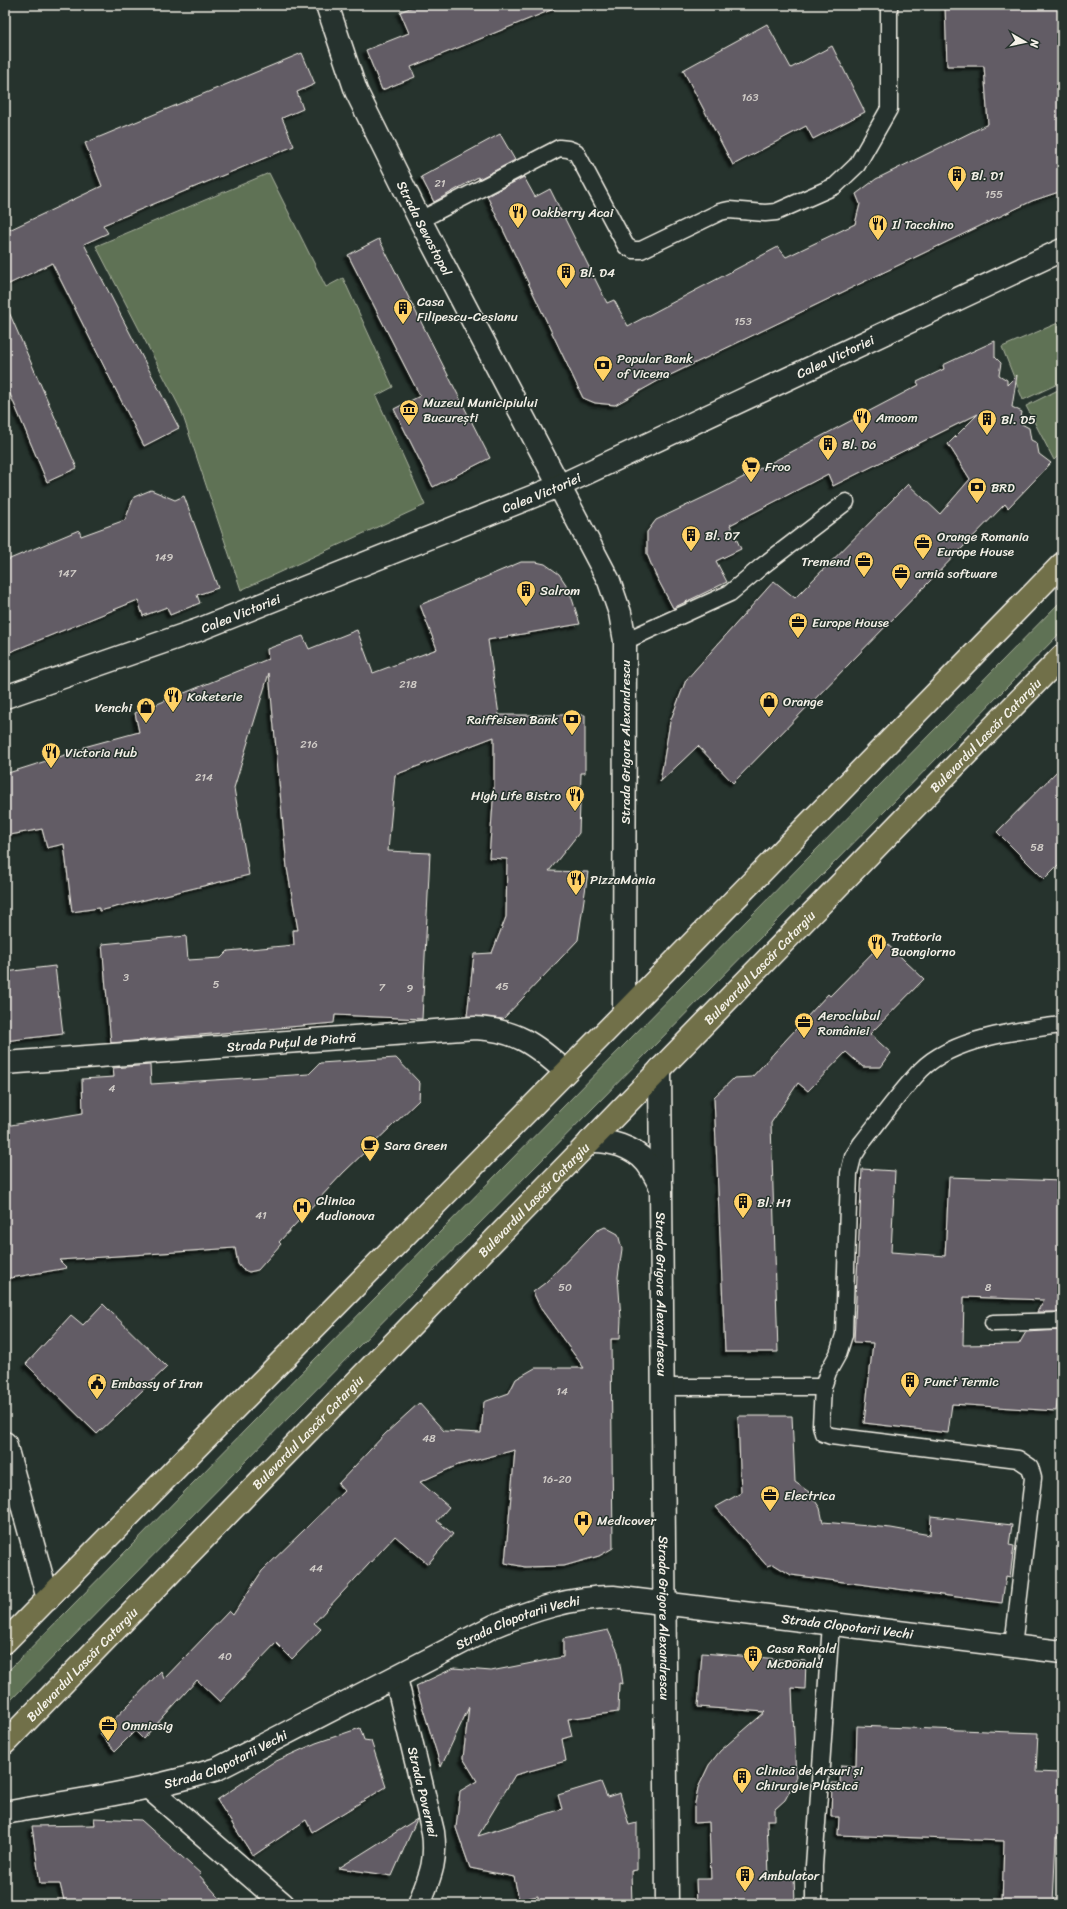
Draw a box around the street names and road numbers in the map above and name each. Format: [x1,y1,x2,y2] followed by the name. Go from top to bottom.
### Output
[390,177,458,280] street label: Strada Sevastopol
[793,328,879,385] street label: Calea Victoriei
[498,466,585,520] street label: Calea Victoriei
[197,587,284,640] street label: Calea Victoriei
[614,660,637,824] street label: Strada Grigore Alexandrescu
[924,672,1047,798] street label: Bulevardul Lascăr Catargiu
[698,905,821,1030] street label: Bulevardul Lascăr Catargiu
[226,1026,357,1058] street label: Strada Puțul de Piatră
[472,1137,595,1263] street label: Bulevardul Lascăr Catargiu
[649,1212,674,1376] street label: Strada Grigore Alexandrescu
[246,1369,370,1495] street label: Bulevardul Lascăr Catargiu
[652,1536,676,1700] street label: Strada Grigore Alexandrescu
[451,1589,582,1656] street label: Strada Clopotarii Vechi
[20,1602,144,1727] street label: Bulevardul Lascăr Catargiu
[780,1607,915,1646] street label: Strada Clopotarii Vechi
[162,1724,292,1795] street label: Strada Clopotarii Vechi
[401,1744,445,1839] street label: Strada Povernei

